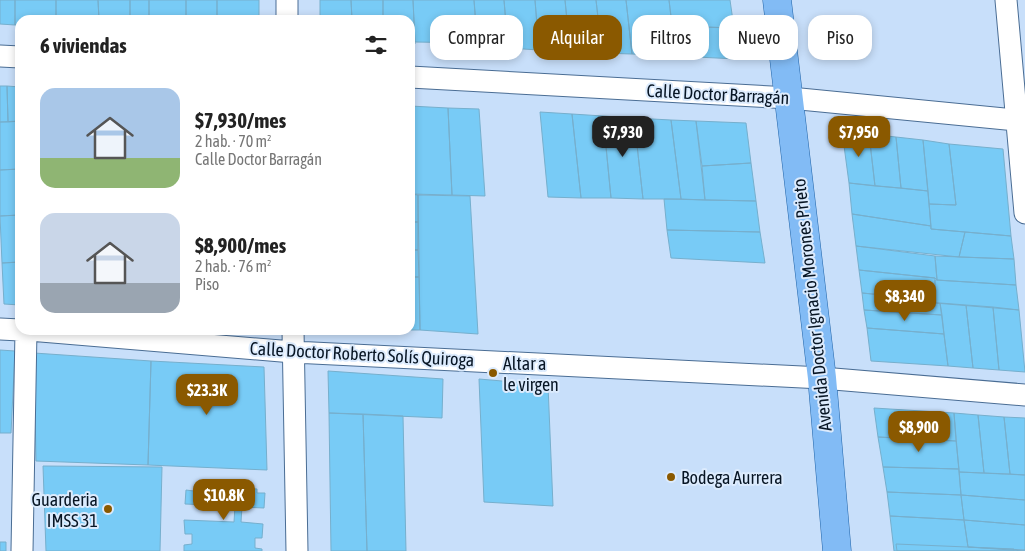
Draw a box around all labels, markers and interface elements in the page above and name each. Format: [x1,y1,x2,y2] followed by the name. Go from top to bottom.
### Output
[430,15,523,60] chip: Comprar
[533,15,622,60] chip: Alquilar
[632,15,709,60] chip: Filtros
[719,15,798,60] chip: Nuevo
[808,15,872,60] chip: Piso
[362,31,390,59] icon: filters
[40,33,127,57] text: 6 viviendas
[646,80,790,108] street label: Calle Doctor Barragán
[80,108,140,168] icon: home
[195,108,286,132] text: $7,930/mes
[582,116,664,158] pin: $7,930
[818,116,900,158] pin: $7,950
[603,123,643,141] text: $7,930
[839,123,879,141] text: $7,950
[195,132,271,150] text: 2 hab. · 70 m²
[195,150,322,168] text: Calle Doctor Barragán
[788,178,836,432] street label: Avenida Doctor Ignacio Morones Prieto
[80,233,140,293] icon: home
[195,233,286,257] text: $8,900/mes
[195,257,271,275] text: 2 hab. · 76 m²
[195,275,219,293] text: Piso
[864,280,946,322] pin: $8,340
[885,287,925,305] text: $8,340
[249,338,475,370] street label: Calle Doctor Roberto Solís Quiroga
[503,353,559,395] place label: Altar a le virgen
[487,367,499,379] marker: Altar a le virgen
[166,374,248,416] pin: $23.3K
[187,381,227,399] text: $23.3K
[878,410,960,453] pin: $8,900
[899,418,939,436] text: $8,900
[681,467,783,488] place label: Bodega Aurrera
[665,471,677,483] marker: Bodega Aurrera
[183,478,265,521] pin: $10.8K
[204,486,244,504] text: $10.8K
[32,489,98,531] place label: Guarderia IMSS 31
[102,503,114,515] marker: Guarderia IMSS 31

